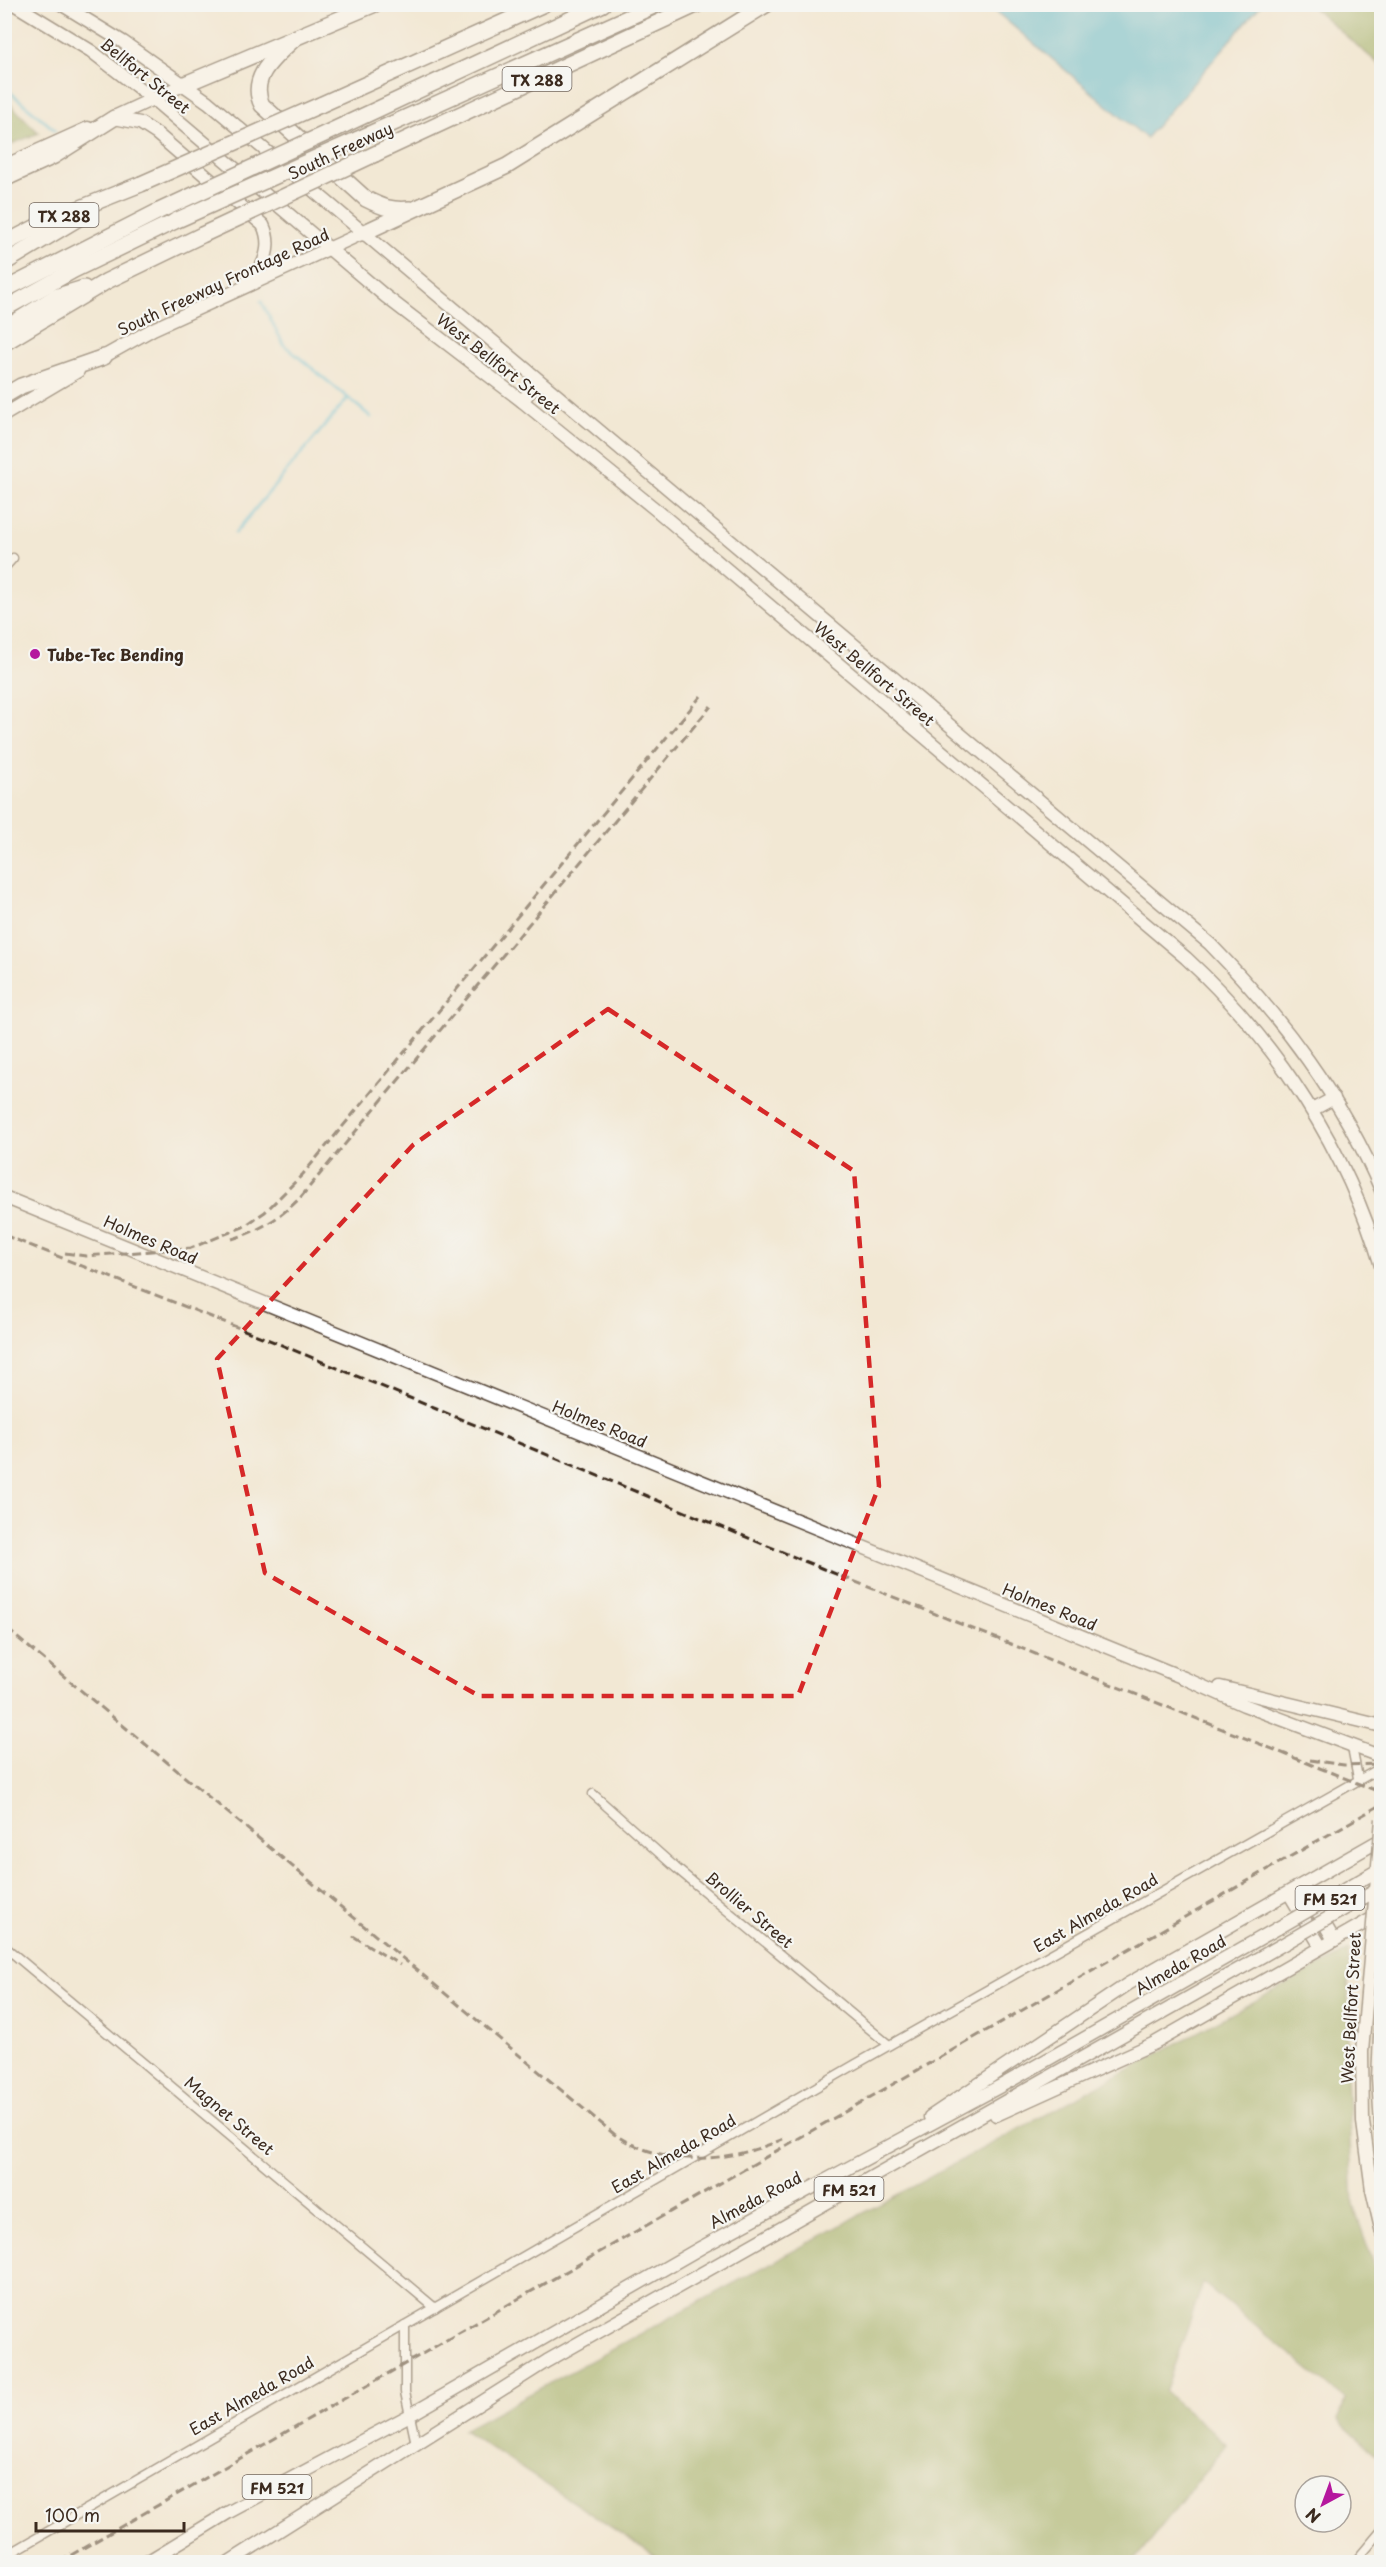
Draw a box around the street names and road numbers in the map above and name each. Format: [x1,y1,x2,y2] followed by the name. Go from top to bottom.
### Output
[96,31,196,119] street label: Bellfort Street
[502,67,572,91] road number: TX 288
[284,115,396,185] street label: South Freeway
[29,203,98,227] road number: TX 288
[113,221,333,341] street label: South Freeway Frontage Road
[432,307,567,419] street label: West Bellfort Street
[809,615,941,731] street label: West Bellfort Street
[100,1208,202,1270] street label: Holmes Road
[549,1393,651,1453] street label: Holmes Road
[999,1576,1101,1636] street label: Holmes Road
[701,1865,800,1953] street label: Brollier Street
[1028,1867,1162,1957] street label: East Almeda Road
[1296,1886,1364,1910] road number: FM 521
[1130,1928,1230,2000] street label: Almeda Road
[1334,1931,1366,2084] street label: West Bellfort Street
[180,2070,281,2160] street label: Magnet Street
[606,2108,740,2198] street label: East Almeda Road
[704,2165,806,2233] street label: Almeda Road
[814,2177,884,2201] road number: FM 521
[184,2350,318,2440] street label: East Almeda Road
[242,2475,312,2499] road number: FM 521

